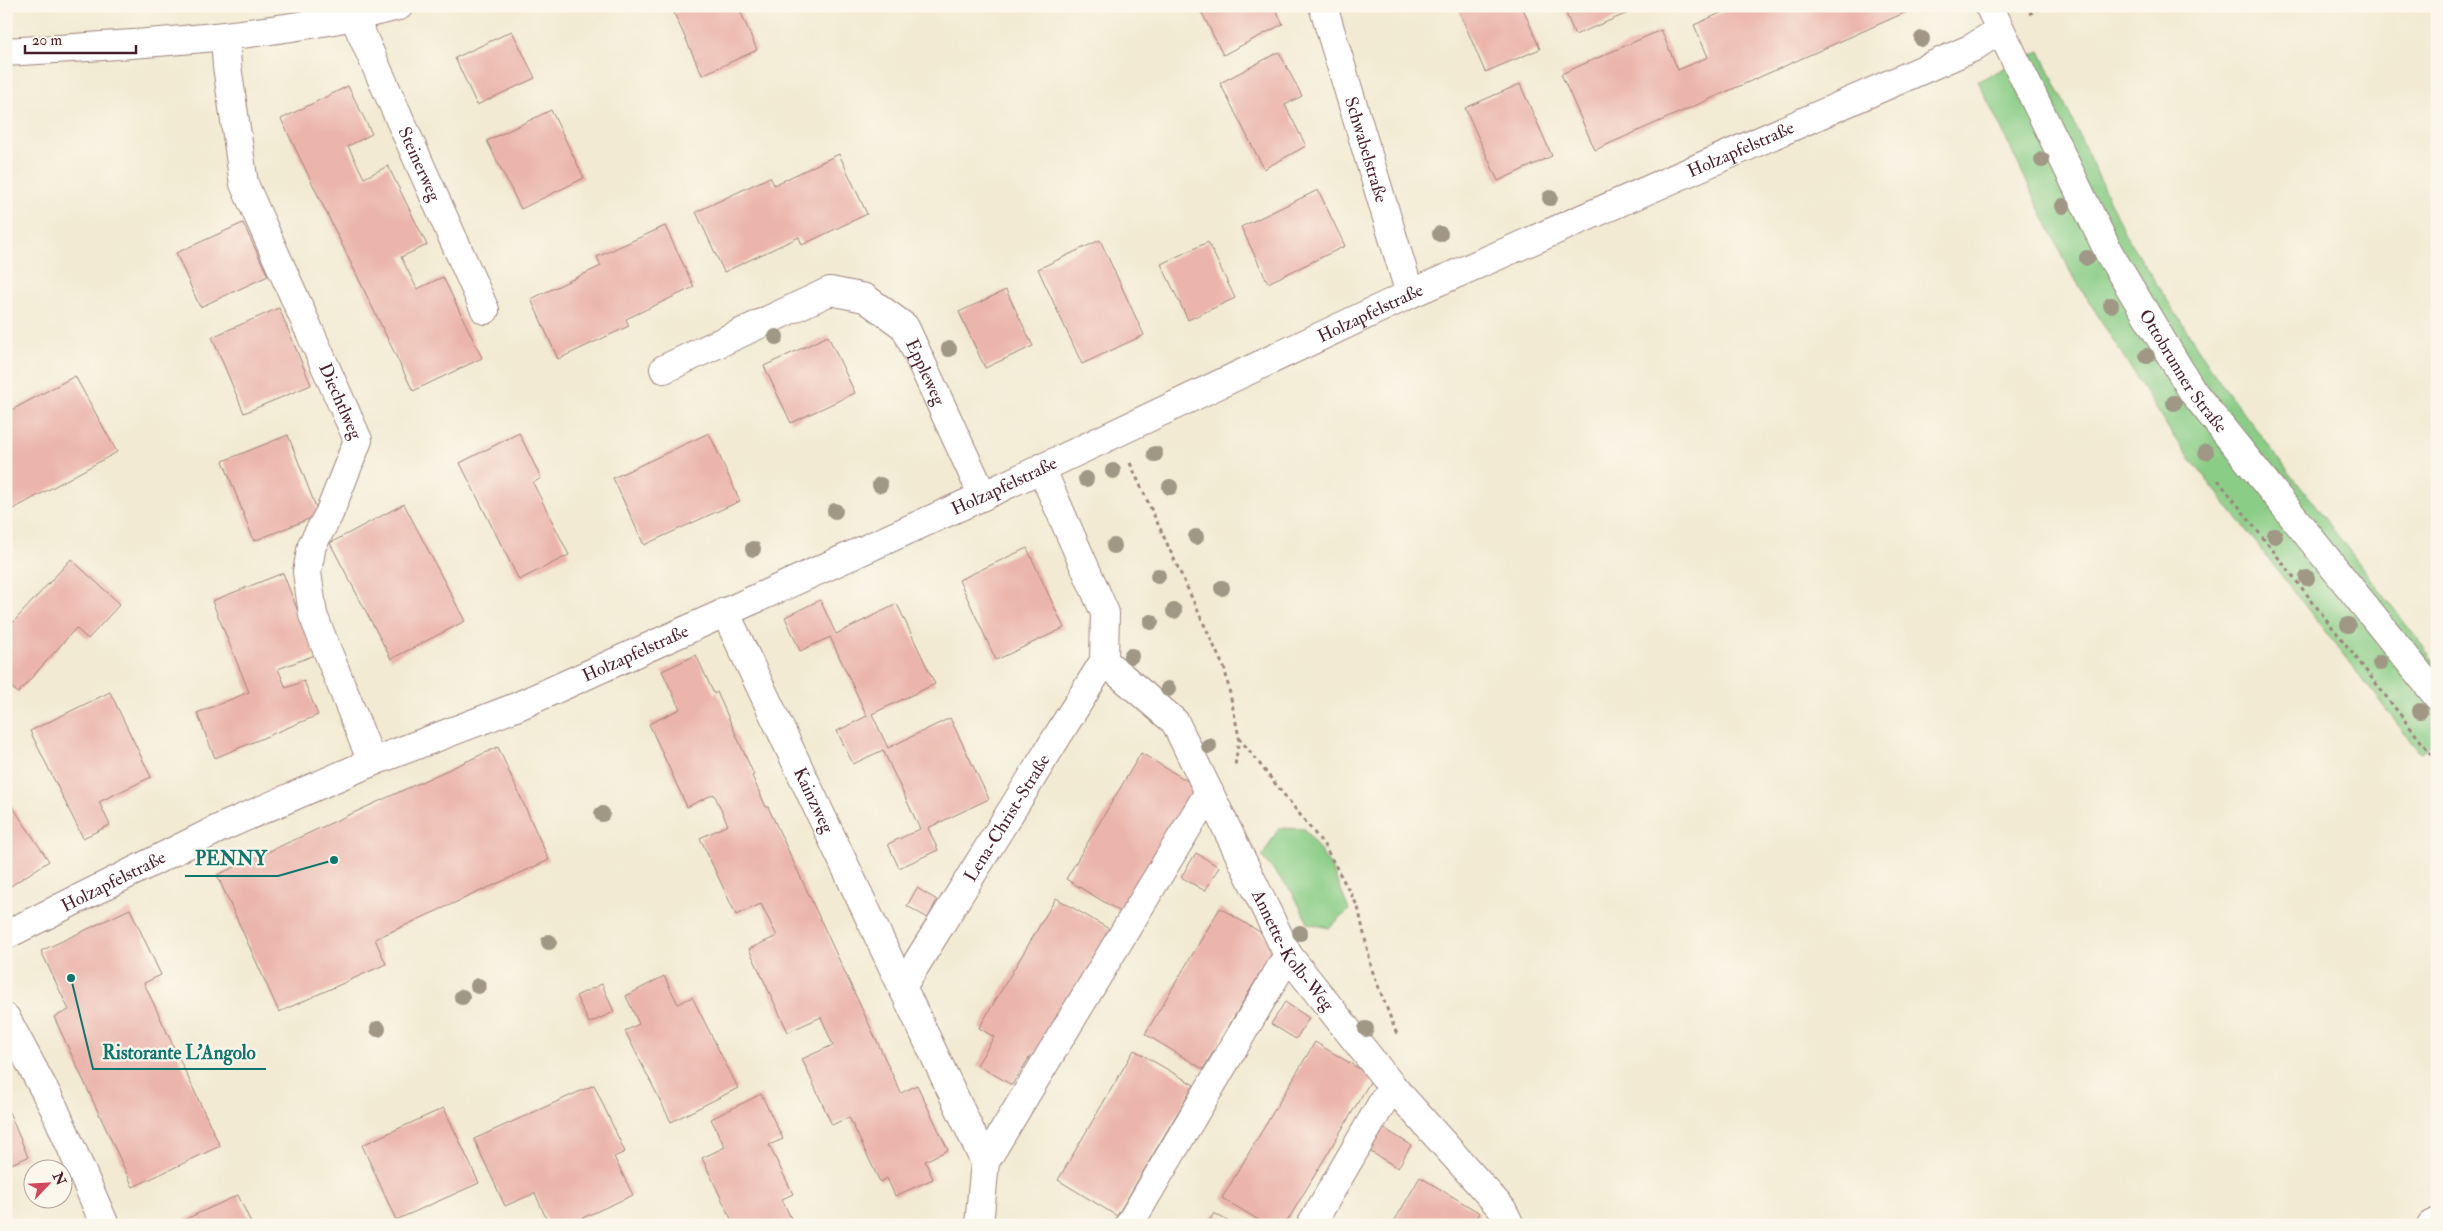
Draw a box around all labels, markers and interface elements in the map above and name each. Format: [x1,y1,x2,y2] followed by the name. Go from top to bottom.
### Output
[25,22,136,54] scale bar
[32,31,62,50] text: 20 m
[1340,94,1393,206] street label: Schwabelstraße
[1684,116,1798,183] street label: Holzapfelstraße
[393,123,447,206] street label: Steinerweg
[1314,278,1427,348] street label: Holzapfelstraße
[2134,305,2233,438] street label: Ottobrunner Straße
[901,335,951,410] street label: Eppleweg
[314,359,368,444] street label: Diechtlweg
[948,451,1061,520] street label: Holzapfelstraße
[578,619,693,687] street label: Holzapfelstraße
[959,749,1055,886] street label: Lena-Christ-Straße
[789,763,840,838] street label: Kainzweg
[185,842,278,876] callout: PENNY
[57,845,170,917] street label: Holzapfelstraße
[195,847,268,871] text: PENNY
[1246,885,1340,1016] street label: Annette-Kolb-Weg
[93,1035,266,1069] callout: Ristorante L'Angolo
[102,1041,256,1066] text: Ristorante L'Angolo
[22,1158,72,1208] north arrow
[49,1169,70,1188] text: N

